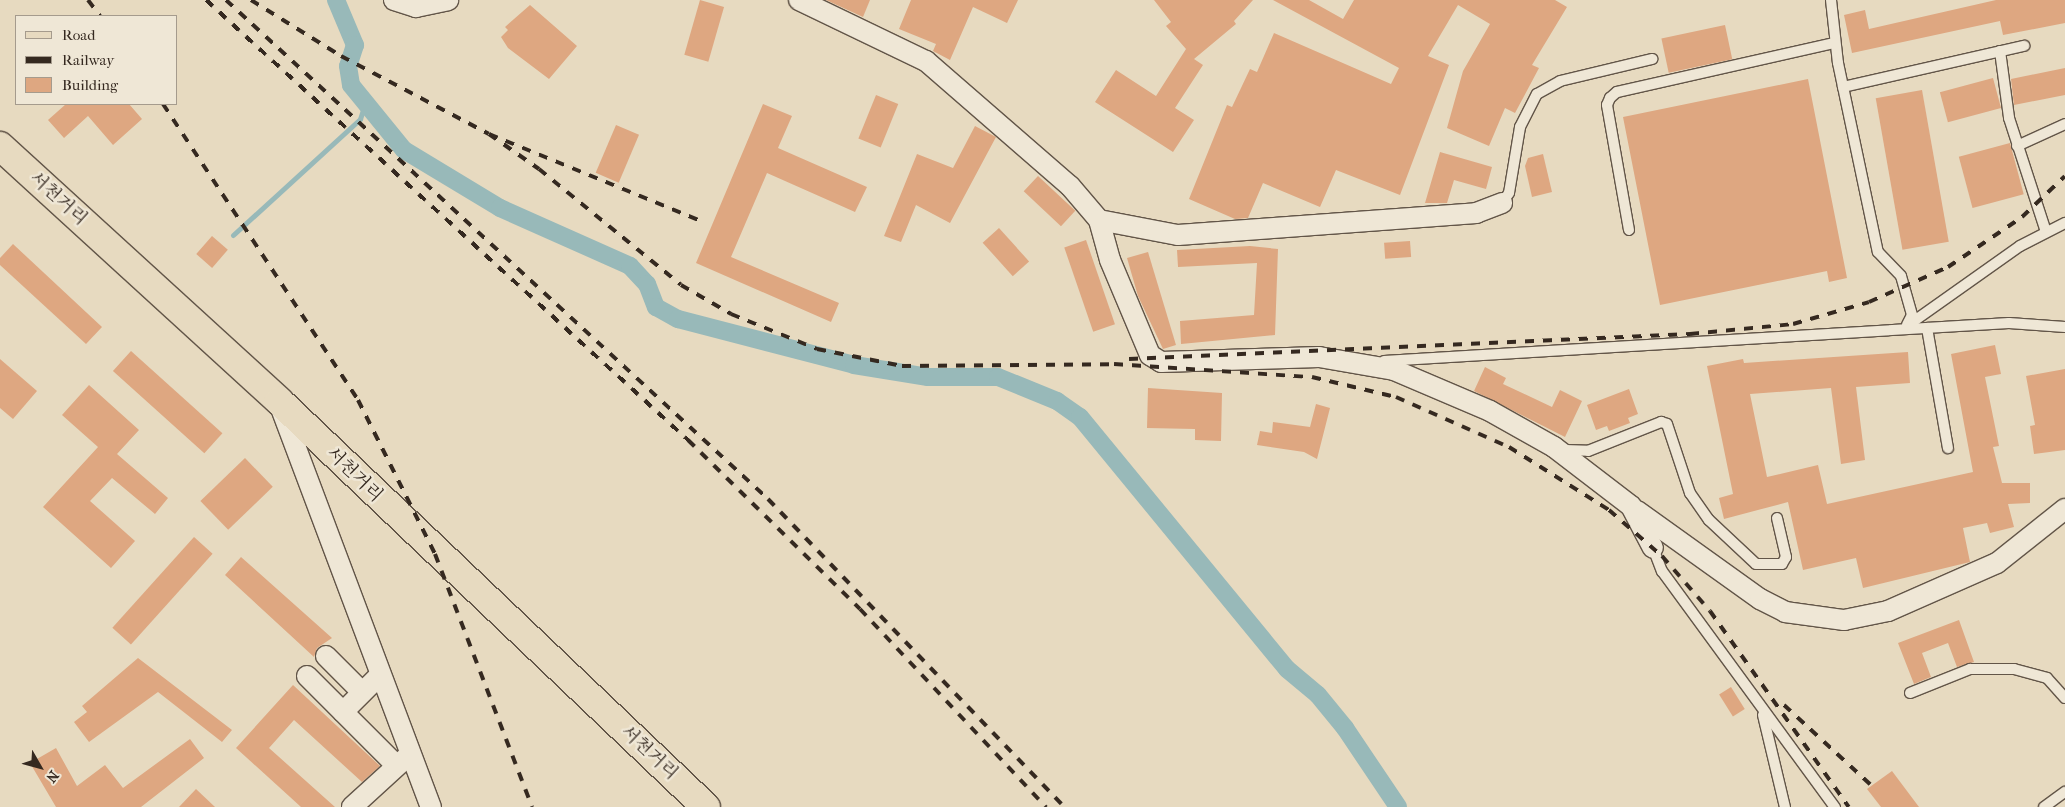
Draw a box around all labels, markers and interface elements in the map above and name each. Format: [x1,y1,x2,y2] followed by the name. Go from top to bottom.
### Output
[15,15,178,105] legend
[62,26,95,44] text: Road
[62,51,114,69] text: Railway
[62,76,118,94] text: Building
[25,168,91,230] street label: 서천거리
[321,443,387,507] street label: 서천거리
[616,721,682,785] street label: 서천거리
[15,742,65,792] north arrow
[42,767,62,786] text: N

